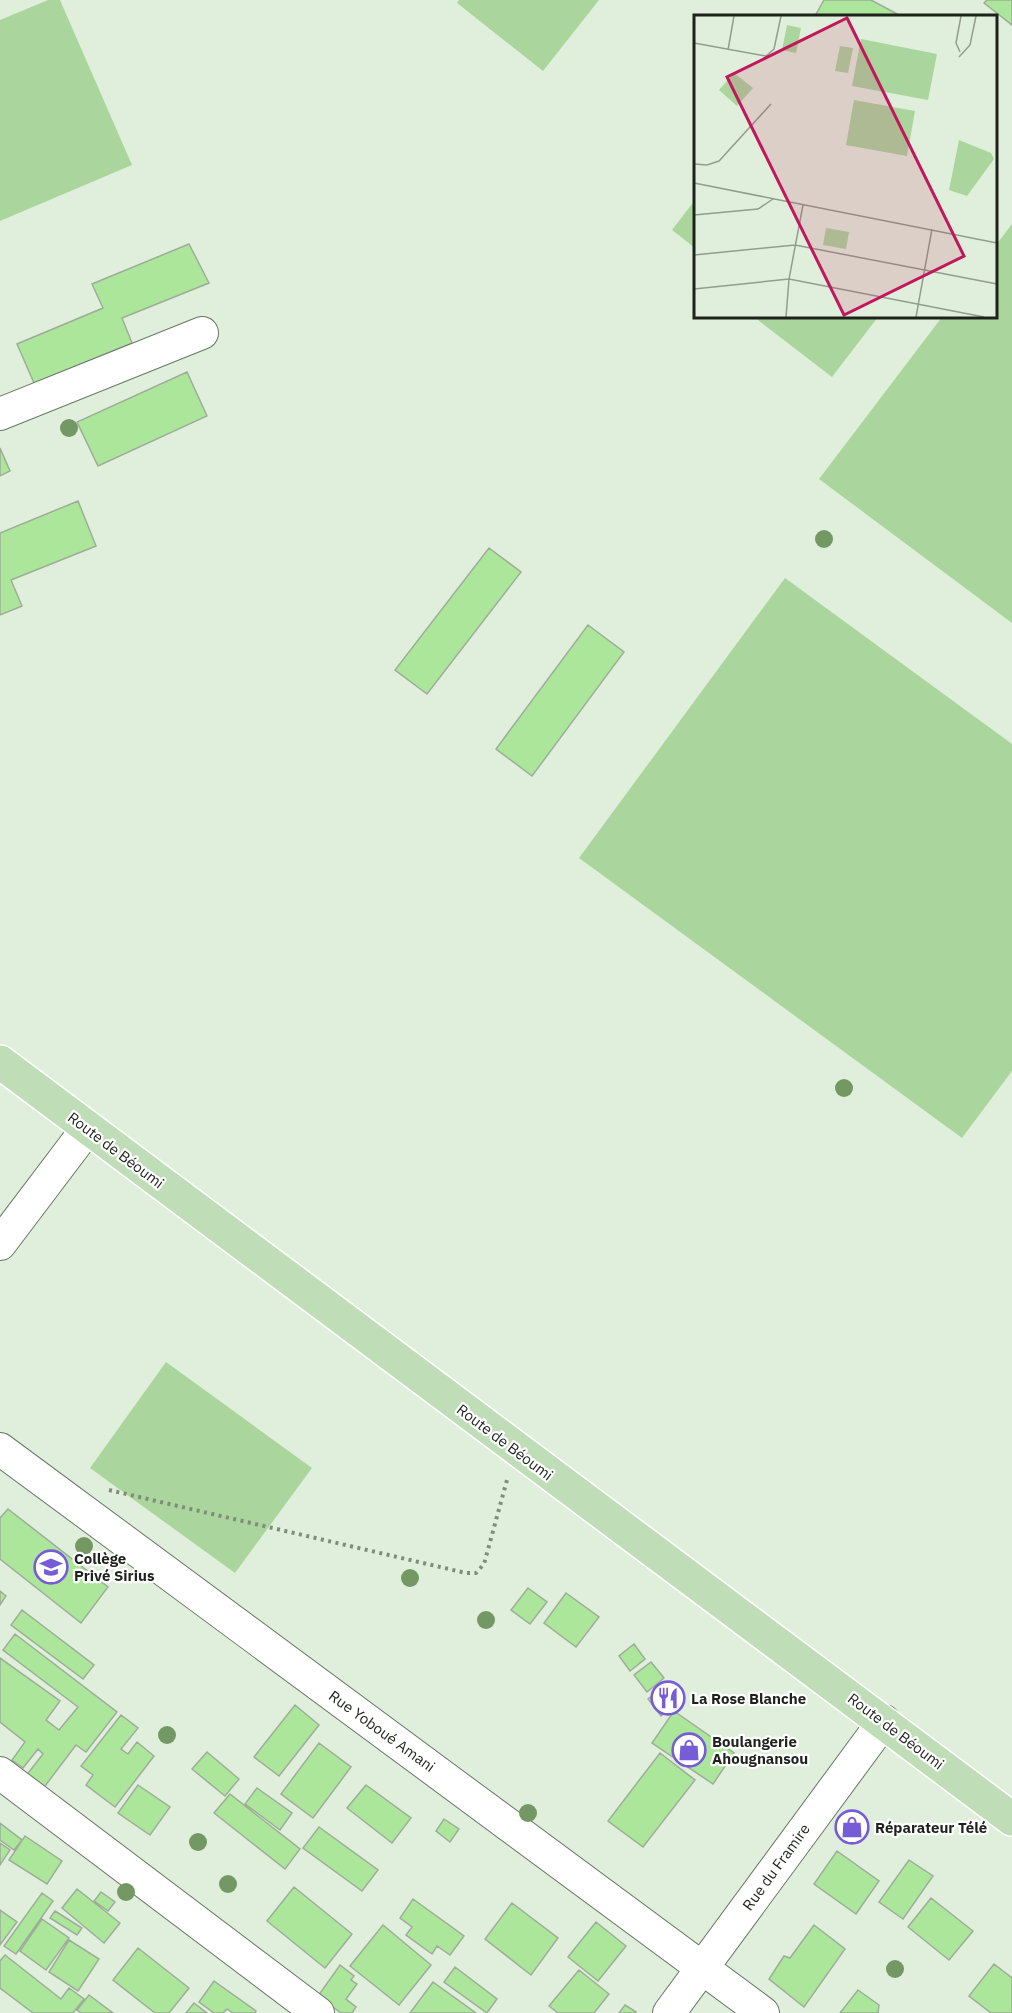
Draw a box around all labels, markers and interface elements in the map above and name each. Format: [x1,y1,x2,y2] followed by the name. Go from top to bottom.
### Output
[694,15,997,318] inset map
[64,1108,168,1192] street label: Route de Béoumi
[453,1400,557,1484] street label: Route de Béoumi
[33,1549,69,1585] school or university icon: Collège Privé Sirius
[74,1549,155,1585] place label: Collège Privé Sirius
[650,1680,686,1716] restaurant icon: La Rose Blanche
[325,1686,439,1776] street label: Rue Yoboué Amani
[691,1689,806,1708] place label: La Rose Blanche
[844,1689,948,1773] street label: Route de Béoumi
[671,1732,707,1768] shop icon: Boulangerie Ahougnansou
[712,1732,808,1768] place label: Boulangerie Ahougnansou
[834,1809,870,1845] shop icon: Réparateur Télé
[875,1818,987,1837] place label: Réparateur Télé
[738,1820,814,1914] street label: Rue du Framire

